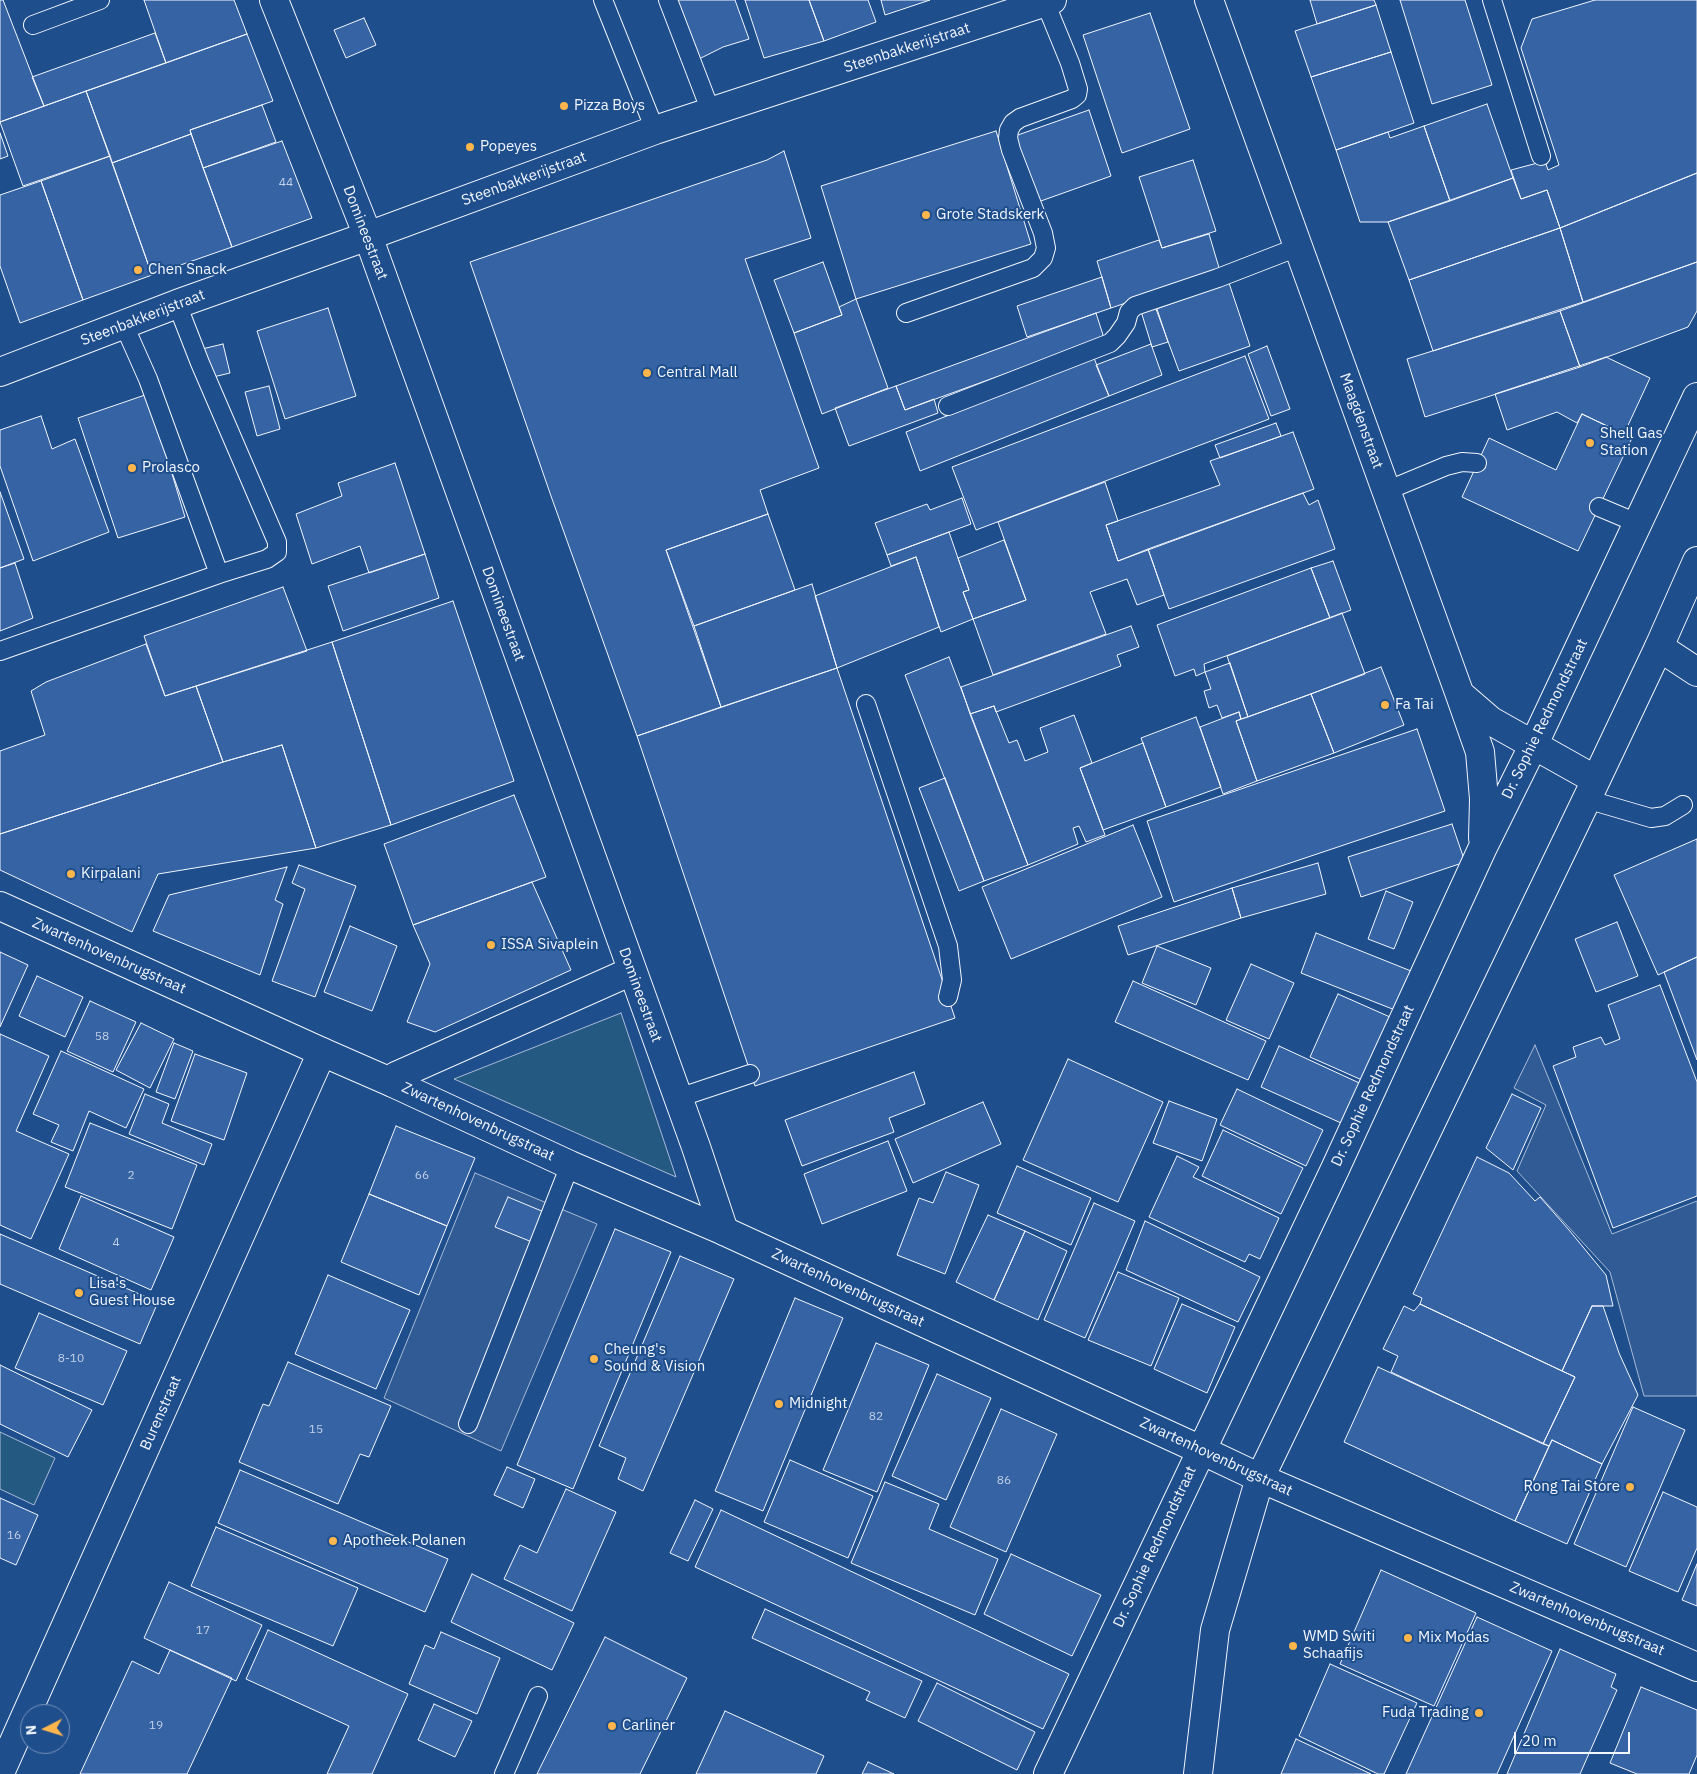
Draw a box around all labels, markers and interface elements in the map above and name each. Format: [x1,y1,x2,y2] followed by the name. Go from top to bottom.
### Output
[842,19,972,77] street label: Steenbakkerijstraat
[574,97,645,115] place label: Pizza Boys
[558,100,570,112] marker: Pizza Boys
[480,138,537,156] place label: Popeyes
[464,141,476,153] marker: Popeyes
[459,148,589,210] street label: Steenbakkerijstraat
[279,176,293,190] house number: 44
[339,183,391,283] street label: Domineestraat
[936,206,1045,224] place label: Grote Stadskerk
[920,209,932,221] marker: Grote Stadskerk
[148,261,227,279] place label: Chen Snack
[132,264,144,276] marker: Chen Snack
[78,286,208,350] street label: Steenbakkerijstraat
[657,364,738,382] place label: Central Mall
[641,367,653,379] marker: Central Mall
[1335,371,1387,471] street label: Maagdenstraat
[1600,425,1663,460] place label: Shell Gas Station
[1584,437,1596,449] marker: Shell Gas Station
[142,459,200,477] place label: Prolasco
[126,462,138,474] marker: Prolasco
[478,564,528,664] street label: Domineestraat
[1498,636,1592,802] street label: Dr. Sophie Redmondstraat
[1395,696,1434,714] place label: Fa Tai
[1379,699,1391,711] marker: Fa Tai
[81,865,141,883] place label: Kirpalani
[65,868,77,880] marker: Kirpalani
[29,914,189,998] street label: Zwartenhovenbrugstraat
[501,936,598,954] place label: ISSA Sivaplein
[485,939,497,951] marker: ISSA Sivaplein
[615,945,665,1045] street label: Domineestraat
[1328,1002,1418,1170] street label: Dr. Sophie Redmondstraat
[95,1030,109,1044] house number: 58
[399,1079,557,1165] street label: Zwartenhovenbrugstraat
[127,1169,135,1183] house number: 2
[415,1169,429,1183] house number: 66
[112,1236,120,1250] house number: 4
[769,1245,927,1331] street label: Zwartenhovenbrugstraat
[89,1275,175,1310] place label: Lisa's Guest House
[73,1287,85,1299] marker: Lisa's Guest House
[604,1341,705,1376] place label: Cheung's Sound & Vision
[58,1352,84,1366] house number: 8-10
[588,1353,600,1365] marker: Cheung's Sound & Vision
[137,1373,185,1453] street label: Burenstraat
[789,1395,848,1413] place label: Midnight
[773,1398,785,1410] marker: Midnight
[869,1410,883,1424] house number: 82
[1137,1414,1295,1500] street label: Zwartenhovenbrugstraat
[309,1423,323,1437] house number: 15
[1110,1463,1200,1631] street label: Dr. Sophie Redmondstraat
[997,1474,1011,1488] house number: 86
[1523,1478,1620,1496] place label: Rong Tai Store
[1624,1481,1636,1493] marker: Rong Tai Store
[7,1529,21,1543] house number: 16
[343,1532,466,1550] place label: Apotheek Polanen
[327,1535,339,1547] marker: Apotheek Polanen
[1507,1578,1667,1660] street label: Zwartenhovenbrugstraat
[196,1624,210,1638] house number: 17
[1303,1628,1375,1663] place label: WMD Switi Schaafijs
[1418,1629,1490,1647] place label: Mix Modas
[1402,1632,1414,1644] marker: Mix Modas
[1287,1640,1299,1652] marker: WMD Switi Schaafijs
[20,1704,70,1754] north arrow
[1382,1704,1469,1722] place label: Fuda Trading
[1473,1707,1485,1719] marker: Fuda Trading
[622,1717,675,1735] place label: Carliner
[149,1719,163,1733] house number: 19
[606,1720,618,1732] marker: Carliner
[1517,1722,1633,1754] scale bar
[22,1724,40,1736] text: N
[1522,1731,1557,1750] text: 20 m

